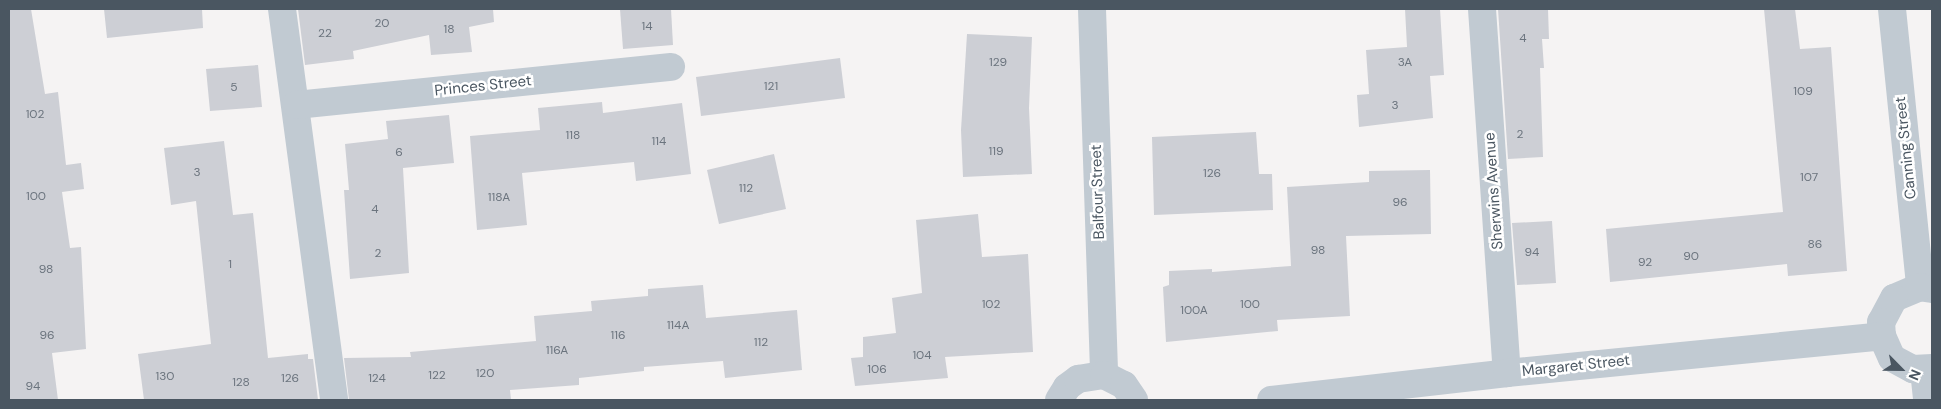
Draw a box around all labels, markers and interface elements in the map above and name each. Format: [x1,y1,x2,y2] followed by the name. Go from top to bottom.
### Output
[375,17,389,31] house number: 20
[641,20,653,34] house number: 14
[443,23,455,37] house number: 18
[318,27,332,41] house number: 22
[1519,32,1527,46] house number: 4
[989,56,1007,70] house number: 129
[1398,56,1412,70] house number: 3A
[434,72,532,100] street label: Princes Street
[764,80,778,94] house number: 121
[230,81,238,95] house number: 5
[1793,85,1813,99] house number: 109
[1892,96,1920,200] street label: Canning Street
[1391,99,1399,113] house number: 3
[26,108,44,122] house number: 102
[1517,128,1523,142] house number: 2
[566,129,580,143] house number: 118
[1481,132,1507,250] street label: Sherwins Avenue
[652,135,666,149] house number: 114
[1087,144,1109,240] street label: Balfour Street
[988,145,1004,159] house number: 119
[395,146,403,160] house number: 6
[193,166,201,180] house number: 3
[1203,167,1221,181] house number: 126
[1800,171,1818,185] house number: 107
[739,182,753,196] house number: 112
[26,190,46,204] house number: 100
[488,191,510,205] house number: 118A
[1392,196,1408,210] house number: 96
[371,203,379,217] house number: 4
[1808,238,1822,252] house number: 86
[1311,244,1325,258] house number: 98
[1525,246,1539,260] house number: 94
[375,247,381,261] house number: 2
[1683,250,1699,264] house number: 90
[1638,256,1652,270] house number: 92
[228,258,232,272] house number: 1
[39,263,53,277] house number: 98
[982,298,1000,312] house number: 102
[1240,298,1260,312] house number: 100
[1180,304,1208,318] house number: 100A
[667,319,689,333] house number: 114A
[39,329,55,343] house number: 96
[610,329,626,343] house number: 116
[754,336,768,350] house number: 112
[546,344,568,358] house number: 116A
[1876,344,1926,394] north arrow
[912,349,932,363] house number: 104
[1521,351,1631,381] street label: Margaret Street
[867,363,887,377] house number: 106
[476,367,494,381] house number: 120
[1905,367,1925,383] text: N
[428,369,446,383] house number: 122
[155,370,175,384] house number: 130
[281,372,299,386] house number: 126
[368,372,386,386] house number: 124
[232,376,250,390] house number: 128
[26,380,40,394] house number: 94

